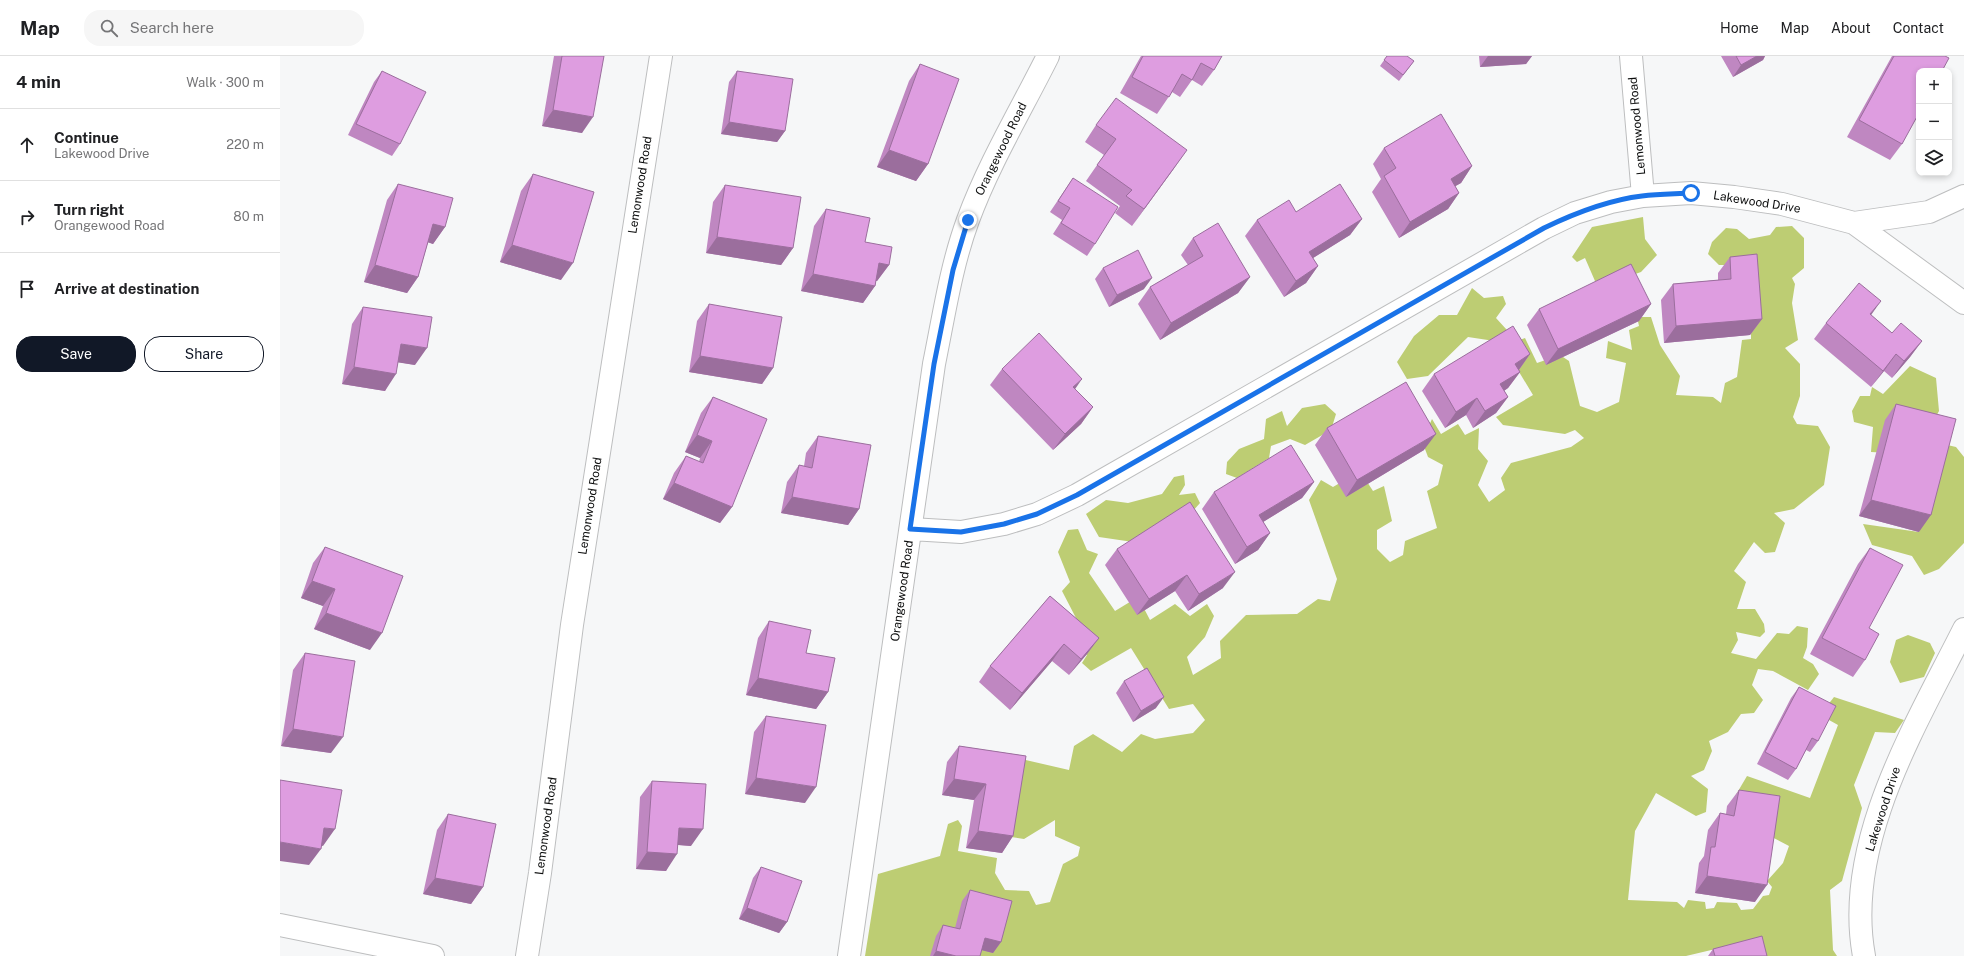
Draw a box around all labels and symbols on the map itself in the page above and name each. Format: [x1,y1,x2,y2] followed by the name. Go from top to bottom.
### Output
[1626,76,1648,176] street label: Lemonwood Road
[972,100,1030,198] street label: Orangewood Road
[625,135,655,235] street label: Lemonwood Road
[1682,184,1700,202] route start
[1712,188,1802,216] street label: Lakewood Drive
[959,211,977,229] route end
[575,456,605,556] street label: Lemonwood Road
[888,539,916,643] street label: Orangewood Road
[1863,765,1903,853] street label: Lakewood Drive
[532,776,560,876] street label: Lemonwood Road

